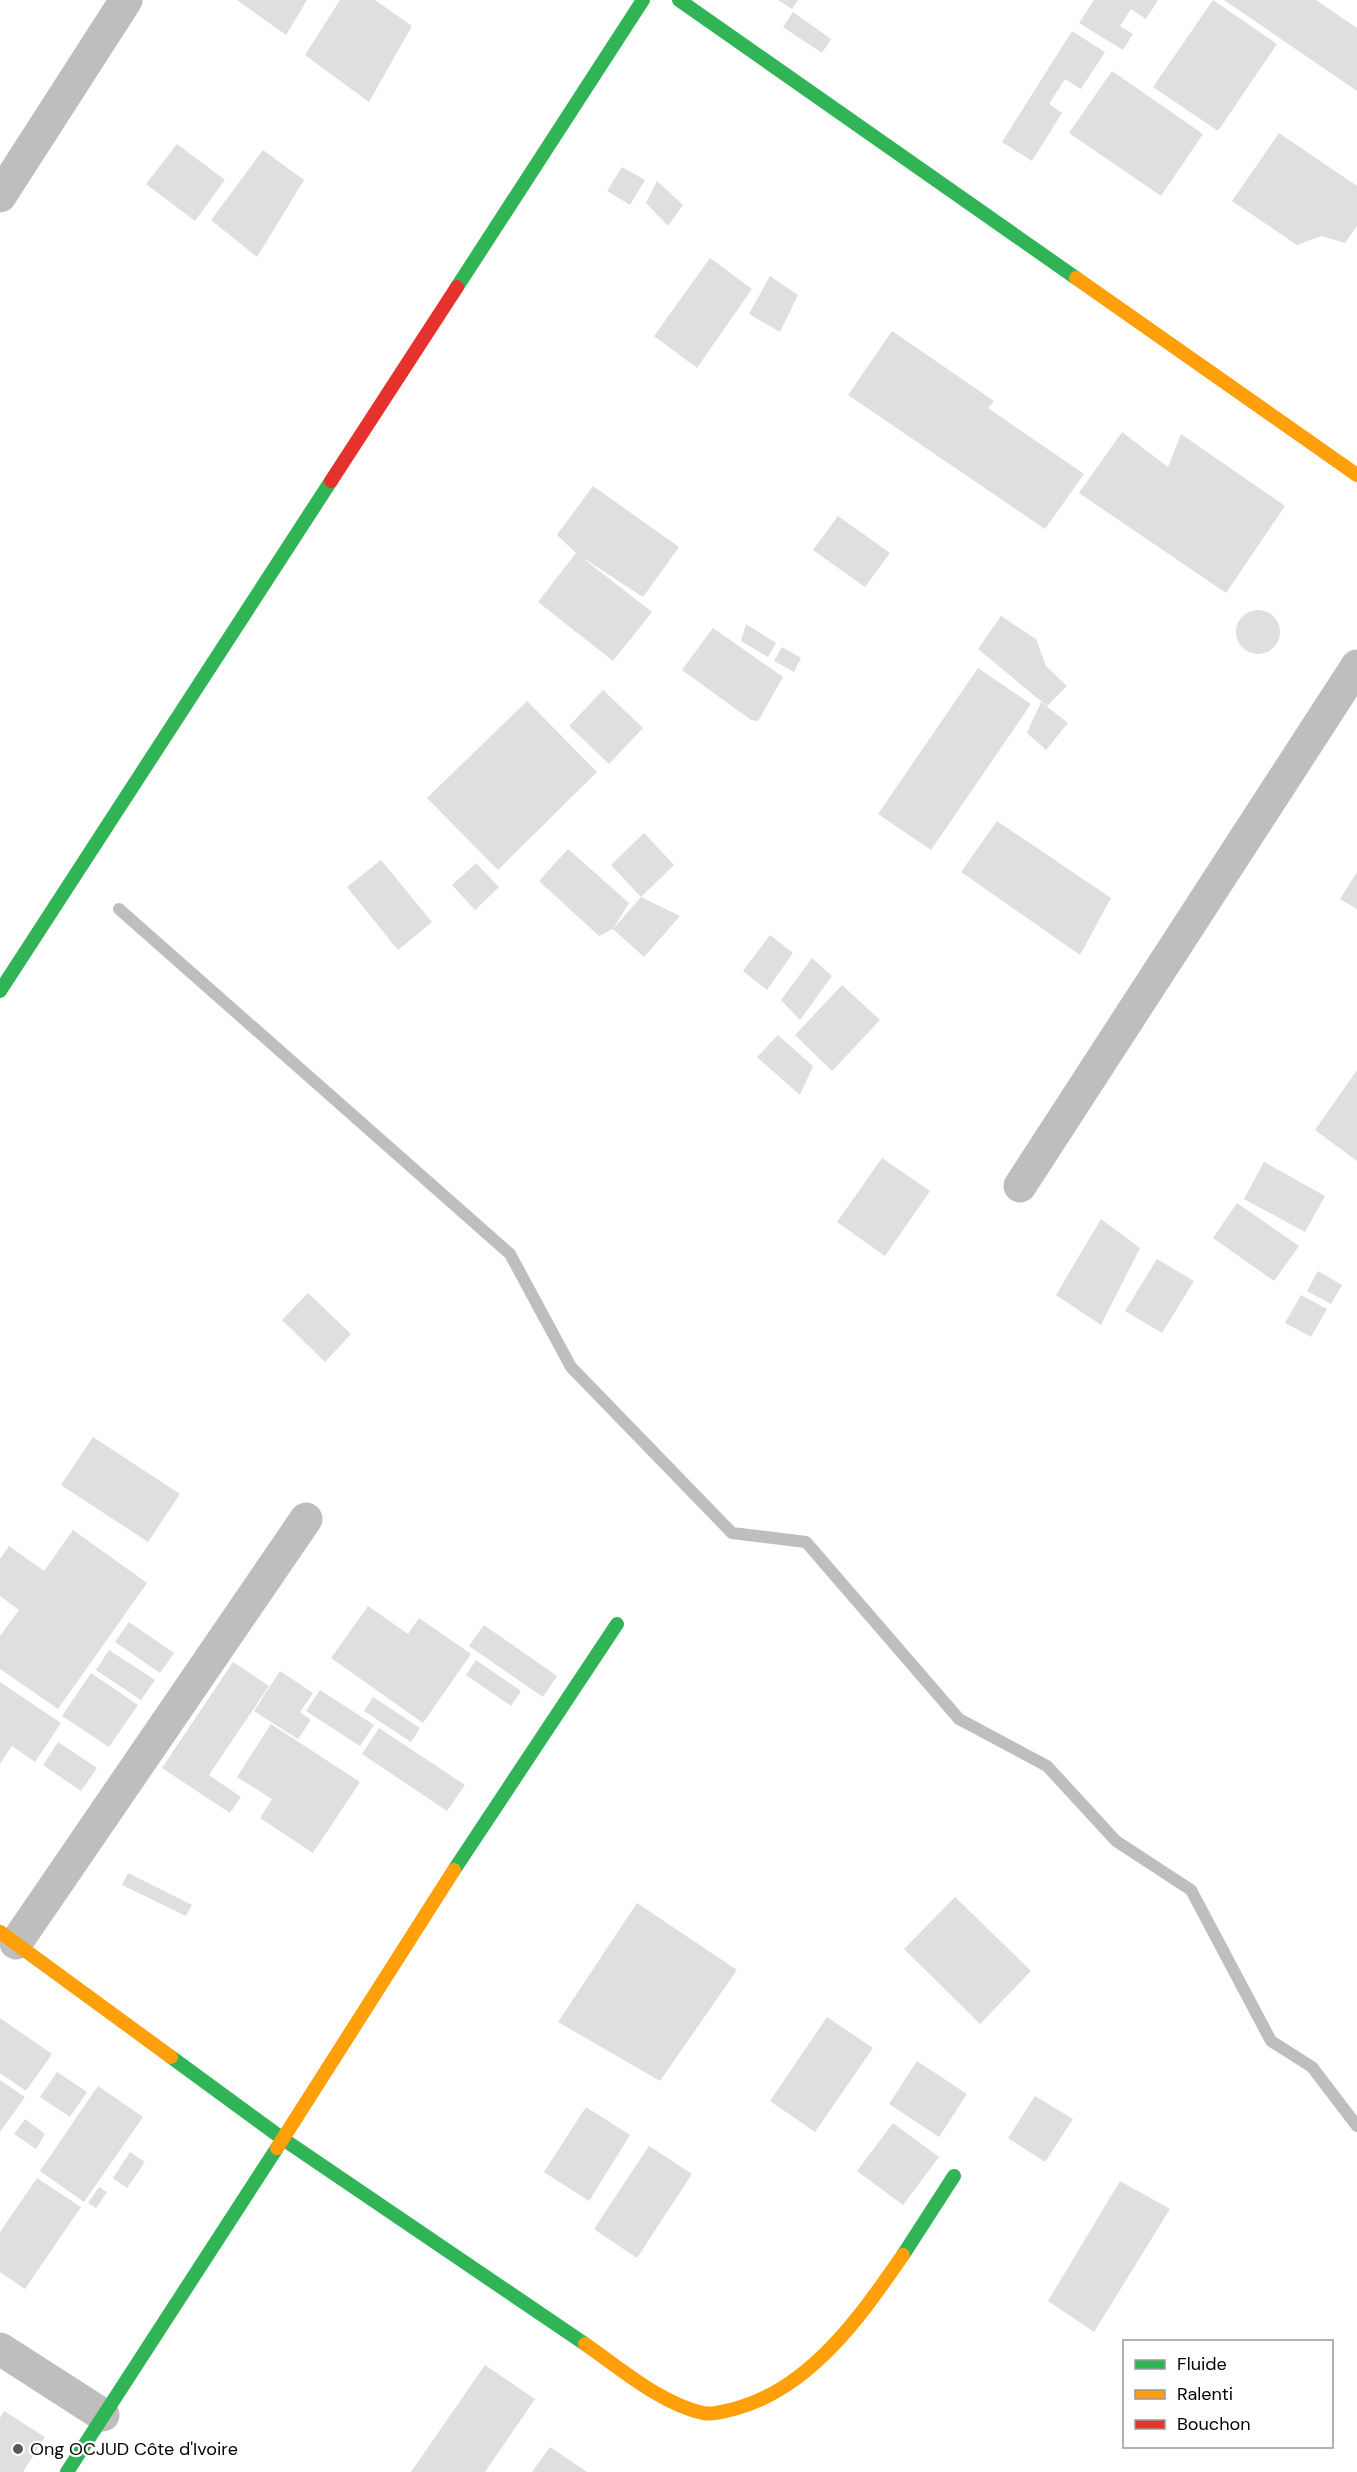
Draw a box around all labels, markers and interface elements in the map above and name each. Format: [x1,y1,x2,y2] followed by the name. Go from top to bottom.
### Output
[1123,2340,1333,2448] legend
[1177,2352,1227,2376] text: Fluide
[1177,2382,1233,2406] text: Ralenti
[1177,2412,1251,2436] text: Bouchon
[30,2437,238,2461] place label: Ong OCJUD Côte d'Ivoire
[11,2442,25,2456] marker: Ong OCJUD Côte d'Ivoire

